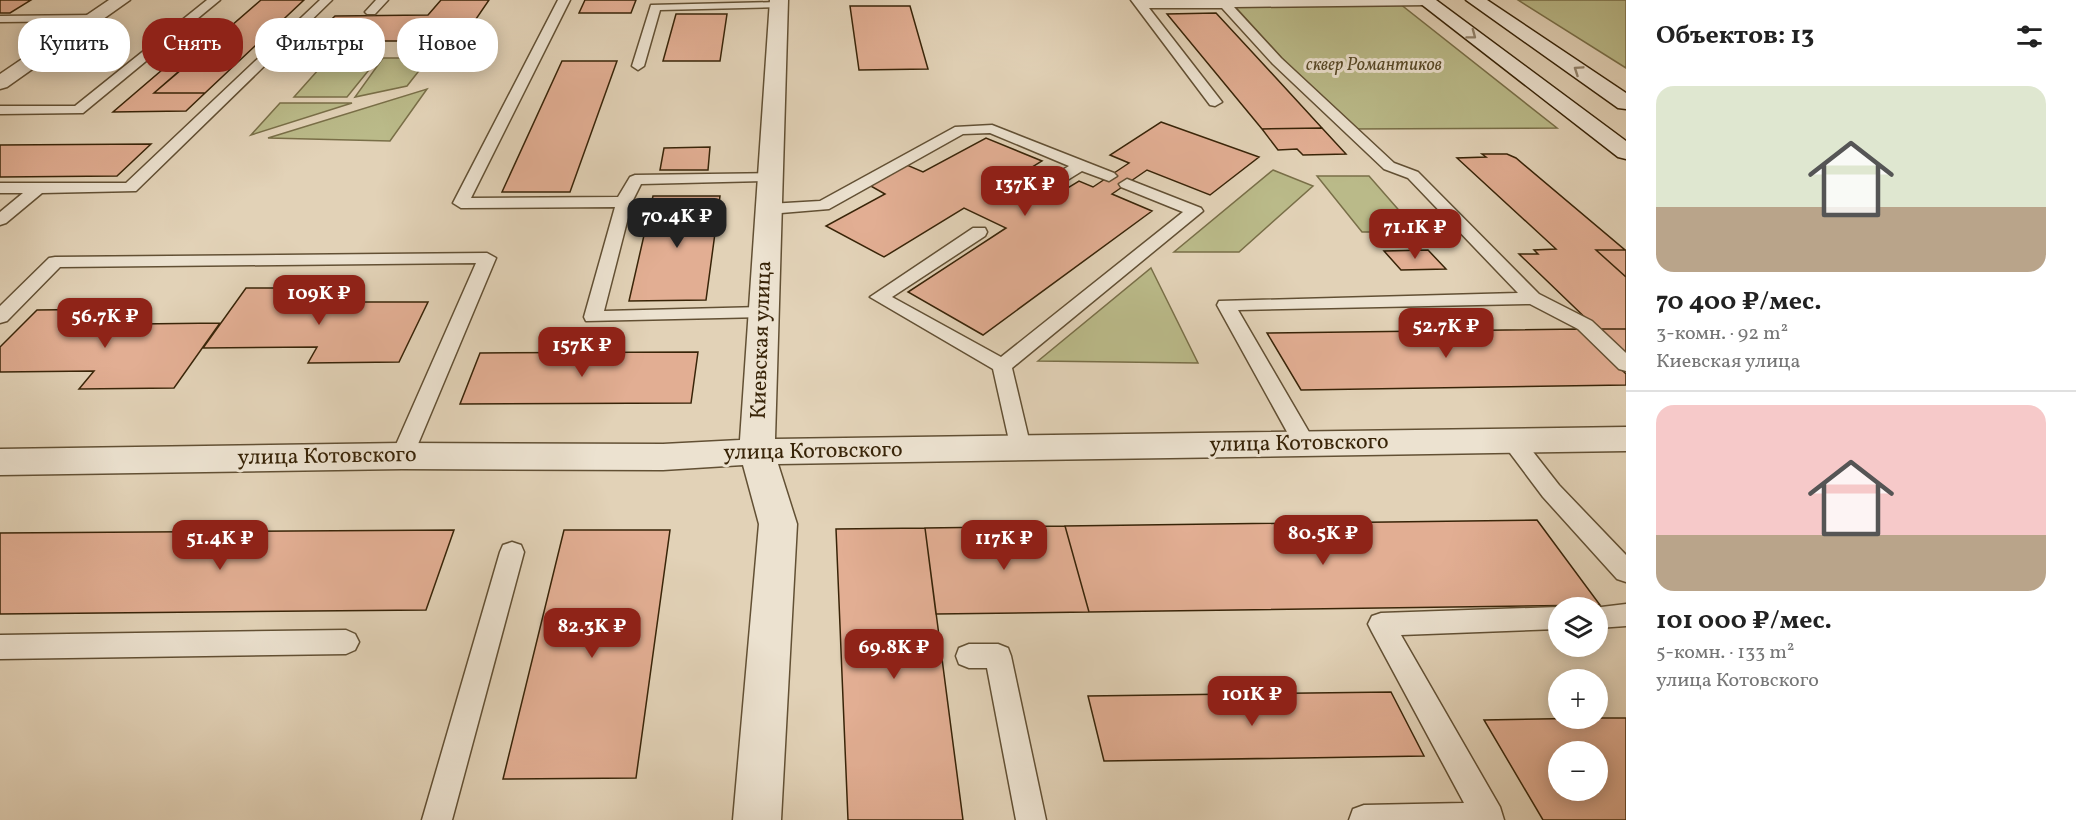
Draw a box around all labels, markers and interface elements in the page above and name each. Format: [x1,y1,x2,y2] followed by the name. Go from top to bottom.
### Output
[18,18,130,72] chip: Купить
[142,18,243,72] chip: Снять
[255,18,385,72] chip: Фильтры
[397,18,498,72] chip: Новое
[1656,18,1814,54] text: Объектов: 13
[2013,20,2046,53] icon: filters
[1465,28,1476,39] one-way arrow
[1306,53,1442,78] park label: сквер Романтиков
[1573,66,1584,77] one-way arrow
[1797,125,1905,233] icon: home
[976,166,1074,217] pin: 137K ₽
[995,171,1055,199] text: 137K ₽
[622,198,732,249] pin: 70.4K ₽
[641,203,713,231] text: 70.4K ₽
[1360,209,1470,260] pin: 71.1K ₽
[1383,214,1447,242] text: 71.1K ₽
[744,260,780,420] street label: Киевская улица
[270,275,368,326] pin: 109K ₽
[287,280,351,308] text: 109K ₽
[1656,284,1822,320] text: 70 400 ₽/мес.
[50,298,160,349] pin: 56.7K ₽
[71,303,139,331] text: 56.7K ₽
[1391,308,1501,359] pin: 52.7K ₽
[1413,313,1479,341] text: 52.7K ₽
[1656,320,1788,348] text: 3-комн. · 92 m²
[533,327,631,378] pin: 157K ₽
[552,332,612,360] text: 157K ₽
[1656,348,1800,376] text: Киевская улица
[1209,427,1389,461] street label: улица Котовского
[723,435,903,469] street label: улица Котовского
[237,440,417,474] street label: улица Котовского
[1797,444,1905,552] icon: home
[1268,515,1378,566] pin: 80.5K ₽
[165,520,275,571] pin: 51.4K ₽
[955,520,1053,571] pin: 117K ₽
[1288,520,1358,548] text: 80.5K ₽
[186,525,254,553] text: 51.4K ₽
[975,525,1033,553] text: 117K ₽
[1548,597,1608,801] map controls
[1548,597,1608,657] button: layers
[1656,603,1832,639] text: 101 000 ₽/мес.
[537,608,647,659] pin: 82.3K ₽
[558,613,626,641] text: 82.3K ₽
[839,629,949,680] pin: 69.8K ₽
[859,634,929,662] text: 69.8K ₽
[1656,639,1794,667] text: 5-комн. · 133 m²
[1656,667,1819,695] text: улица Котовского
[1548,669,1608,729] button: +
[1203,676,1301,727] pin: 101K ₽
[1222,681,1282,709] text: 101K ₽
[1548,741,1608,801] button: −

